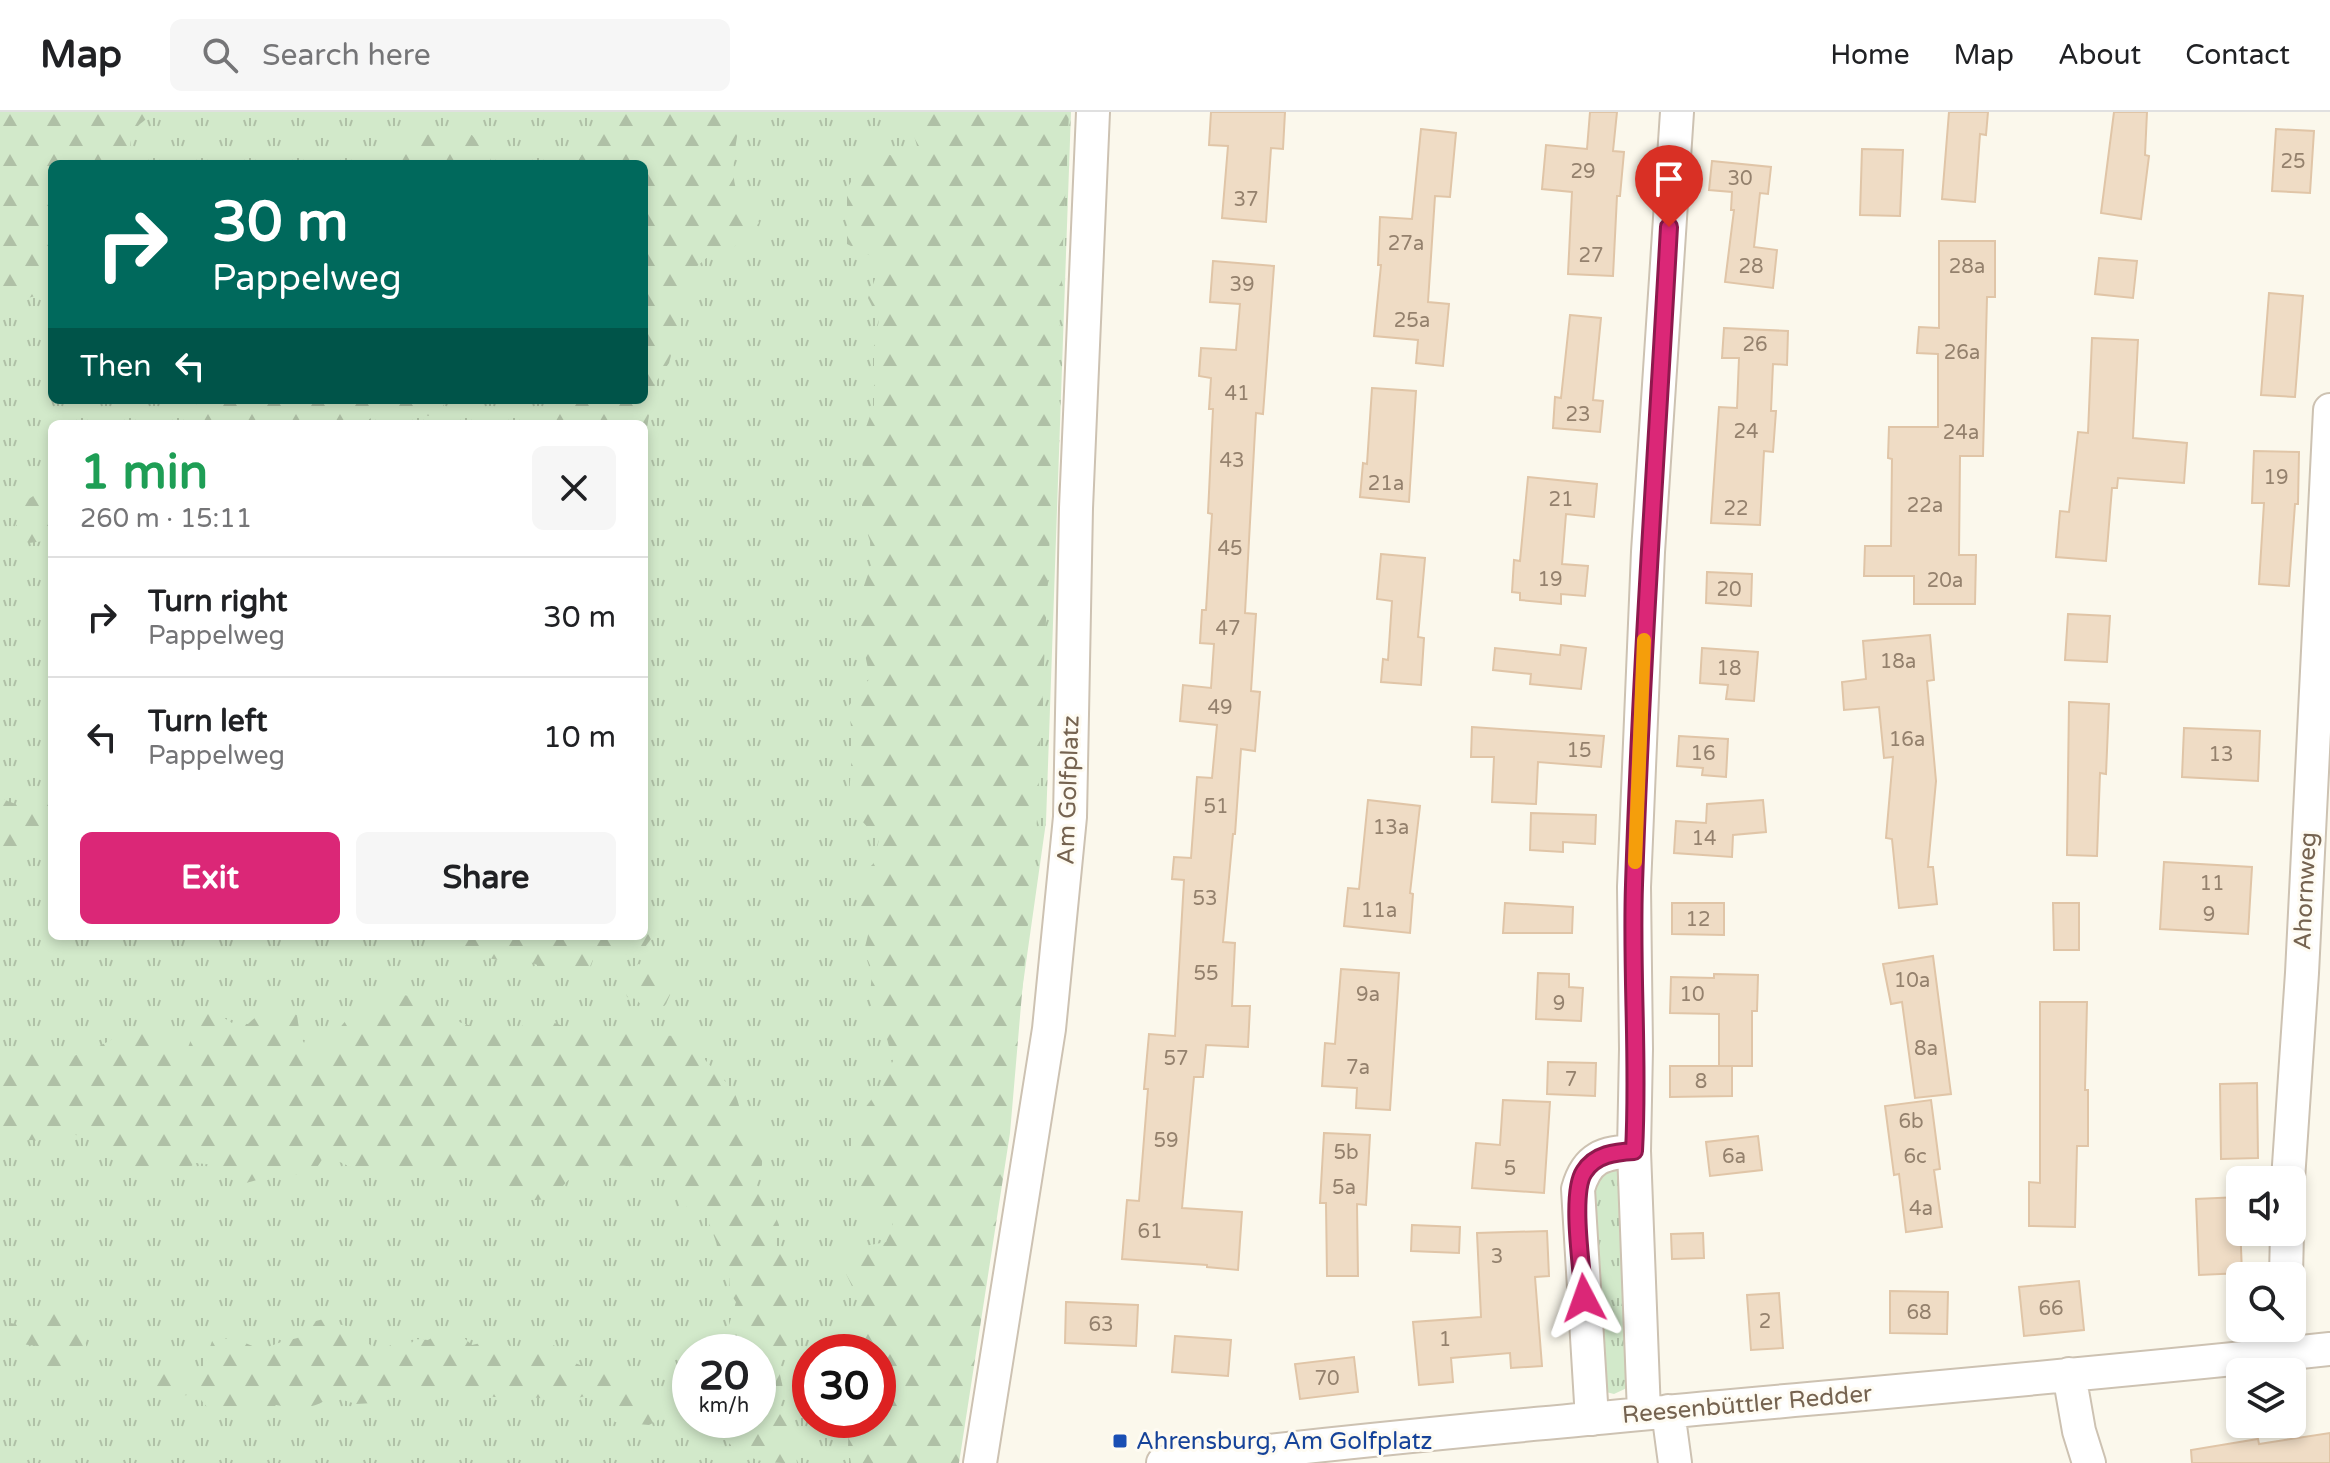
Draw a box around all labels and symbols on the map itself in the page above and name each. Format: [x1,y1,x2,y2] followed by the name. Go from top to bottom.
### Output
[1635,145,1703,227] pin
[2280,150,2306,174] house number: 25
[1570,160,1596,184] house number: 29
[1727,167,1753,191] house number: 30
[1233,188,1259,212] house number: 37
[1388,232,1424,256] house number: 27a
[1578,244,1604,268] house number: 27
[1738,255,1764,279] house number: 28
[1949,255,1985,279] house number: 28a
[1229,273,1255,297] house number: 39
[1394,309,1430,333] house number: 25a
[1742,333,1768,357] house number: 26
[1944,341,1980,365] house number: 26a
[1224,382,1250,406] house number: 41
[1565,403,1591,427] house number: 23
[1733,420,1759,444] house number: 24
[1943,421,1979,445] house number: 24a
[1219,449,1245,473] house number: 43
[2263,466,2289,490] house number: 19
[1368,472,1404,496] house number: 21a
[1548,488,1574,512] house number: 21
[1907,494,1943,518] house number: 22a
[1723,497,1749,521] house number: 22
[1217,537,1243,561] house number: 45
[1537,568,1563,592] house number: 19
[1927,569,1963,593] house number: 20a
[1716,578,1742,602] house number: 20
[1215,617,1241,641] house number: 47
[1880,650,1916,674] house number: 18a
[1716,657,1742,681] house number: 18
[1207,696,1233,720] house number: 49
[1051,715,1086,865] street label: Am Golfplatz
[1889,728,1925,752] house number: 16a
[1566,739,1592,763] house number: 15
[1690,742,1716,766] house number: 16
[2208,743,2234,767] house number: 13
[1203,795,1229,819] house number: 51
[1373,816,1409,840] house number: 13a
[1691,827,1717,851] house number: 14
[2288,831,2323,951] street label: Ahornweg
[2199,872,2225,896] house number: 11
[1192,887,1218,911] house number: 53
[1361,899,1397,923] house number: 11a
[2203,903,2215,927] house number: 9
[1685,908,1711,932] house number: 12
[1193,962,1219,986] house number: 55
[1894,969,1930,993] house number: 10a
[1356,983,1380,1007] house number: 9a
[1679,983,1705,1007] house number: 10
[1553,992,1565,1016] house number: 9
[1914,1037,1938,1061] house number: 8a
[1163,1047,1189,1071] house number: 57
[1346,1056,1370,1080] house number: 7a
[1565,1068,1577,1092] house number: 7
[1695,1070,1707,1094] house number: 8
[1898,1110,1924,1134] house number: 6b
[1153,1129,1179,1153] house number: 59
[1333,1141,1359,1165] house number: 5b
[1722,1145,1746,1169] house number: 6a
[1903,1145,1927,1169] house number: 6c
[1504,1157,1516,1181] house number: 5
[1332,1176,1356,1200] house number: 5a
[1909,1197,1933,1221] house number: 4a
[1137,1220,1163,1244] house number: 61
[1491,1245,1503,1269] house number: 3
[1542,1256,1626,1340] position arrow
[2038,1297,2064,1321] house number: 66
[1906,1301,1932,1325] house number: 68
[1759,1310,1771,1334] house number: 2
[1088,1313,1114,1337] house number: 63
[1439,1328,1451,1352] house number: 1
[792,1334,896,1438] speed limit sign: 30
[1314,1367,1340,1391] house number: 70
[1621,1379,1874,1430] street label: Reesenbüttler Redder
[1136,1427,1433,1456] place label: Ahrensburg, Am Golfplatz
[1111,1432,1129,1450] marker: Ahrensburg, Am Golfplatz

